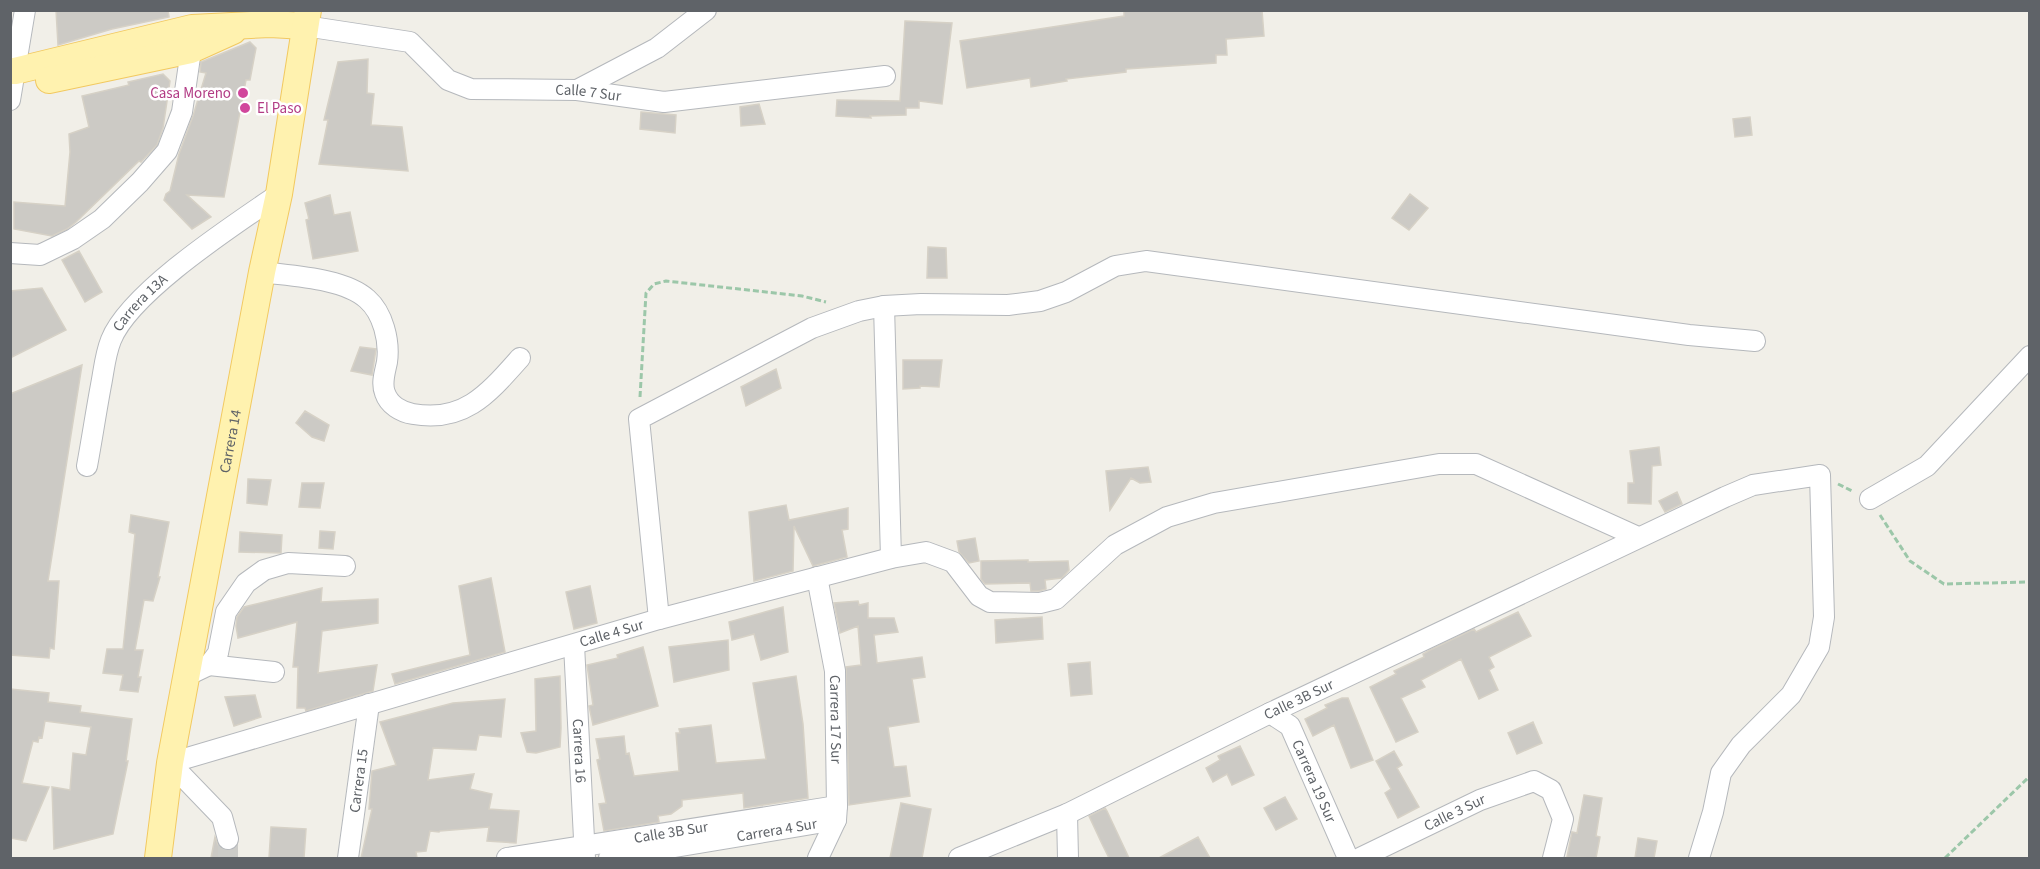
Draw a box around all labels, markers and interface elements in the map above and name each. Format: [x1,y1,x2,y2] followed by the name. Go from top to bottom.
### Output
[555,80,623,107] street label: Calle 7 Sur
[150,83,231,104] place label: Casa Moreno
[236,86,250,100] marker: Casa Moreno
[257,98,302,119] place label: El Paso
[238,101,252,115] marker: El Paso
[108,269,173,336] street label: Carrera 13A
[215,407,247,475] street label: Carrera 14
[577,614,647,653] street label: Calle 4 Sur
[1260,674,1338,725] street label: Calle 3B Sur
[824,675,846,765] street label: Carrera 17 Sur
[567,718,591,784] street label: Carrera 16
[1286,736,1341,827] street label: Carrera 19 Sur
[344,748,374,814] street label: Carrera 15
[1420,789,1489,837] street label: Calle 3 Sur
[735,813,819,847] street label: Carrera 4 Sur
[632,816,710,849] street label: Calle 3B Sur

